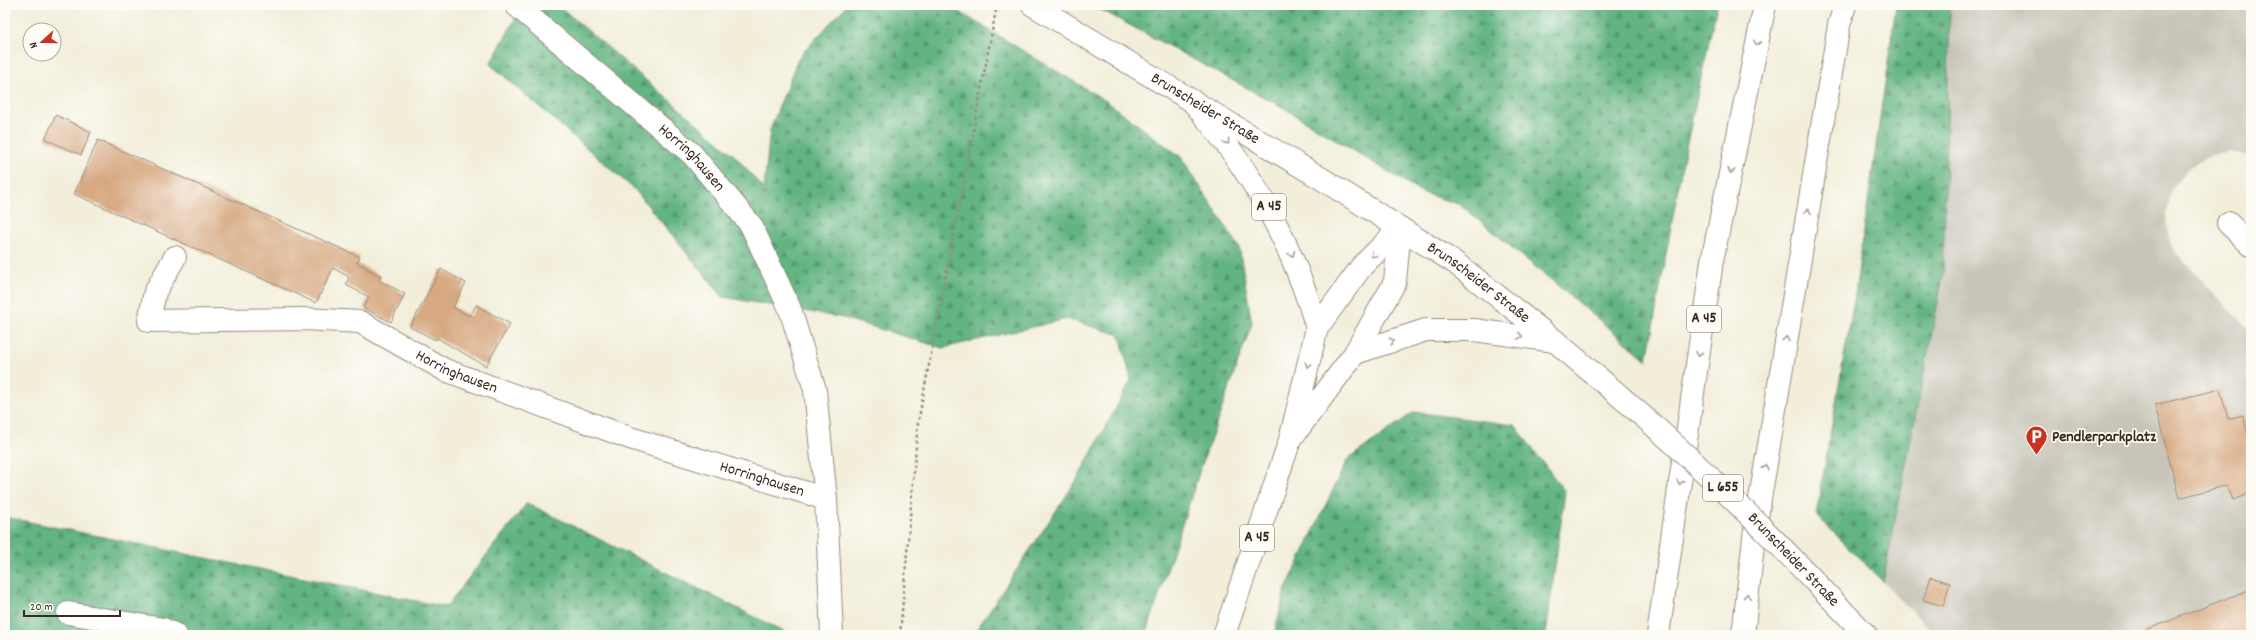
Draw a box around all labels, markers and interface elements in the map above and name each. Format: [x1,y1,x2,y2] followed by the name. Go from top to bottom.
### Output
[22,22,62,62] north arrow
[26,39,43,50] text: N
[1753,40,1761,46] one-way arrow
[1146,67,1264,150] street label: Brunscheider Straße
[653,118,730,197] street label: Horringhausen
[1222,138,1230,145] one-way arrow
[1727,167,1735,174] one-way arrow
[1252,194,1286,220] road number: A 45
[1803,208,1812,214] one-way arrow
[1422,236,1535,329] street label: Brunscheider Straße
[1287,250,1295,258] one-way arrow
[1370,250,1377,258] one-way arrow
[1687,306,1721,332] road number: A 45
[1517,331,1523,340] one-way arrow
[1782,336,1790,342] one-way arrow
[1388,337,1395,345] one-way arrow
[411,344,501,400] street label: Horringhausen
[1695,351,1704,357] one-way arrow
[1305,362,1313,369] one-way arrow
[2024,424,2050,457] parking icon: Pendlerparkplatz
[2052,426,2157,449] place label: Pendlerparkplatz
[717,455,807,503] street label: Horringhausen
[1760,464,1769,471] one-way arrow
[1703,475,1743,501] road number: L 655
[1676,479,1685,485] one-way arrow
[1742,508,1844,612] street label: Brunscheider Straße
[1240,525,1274,551] road number: A 45
[24,592,120,618] scale bar
[1743,593,1752,599] one-way arrow
[30,599,53,616] text: 20 m

